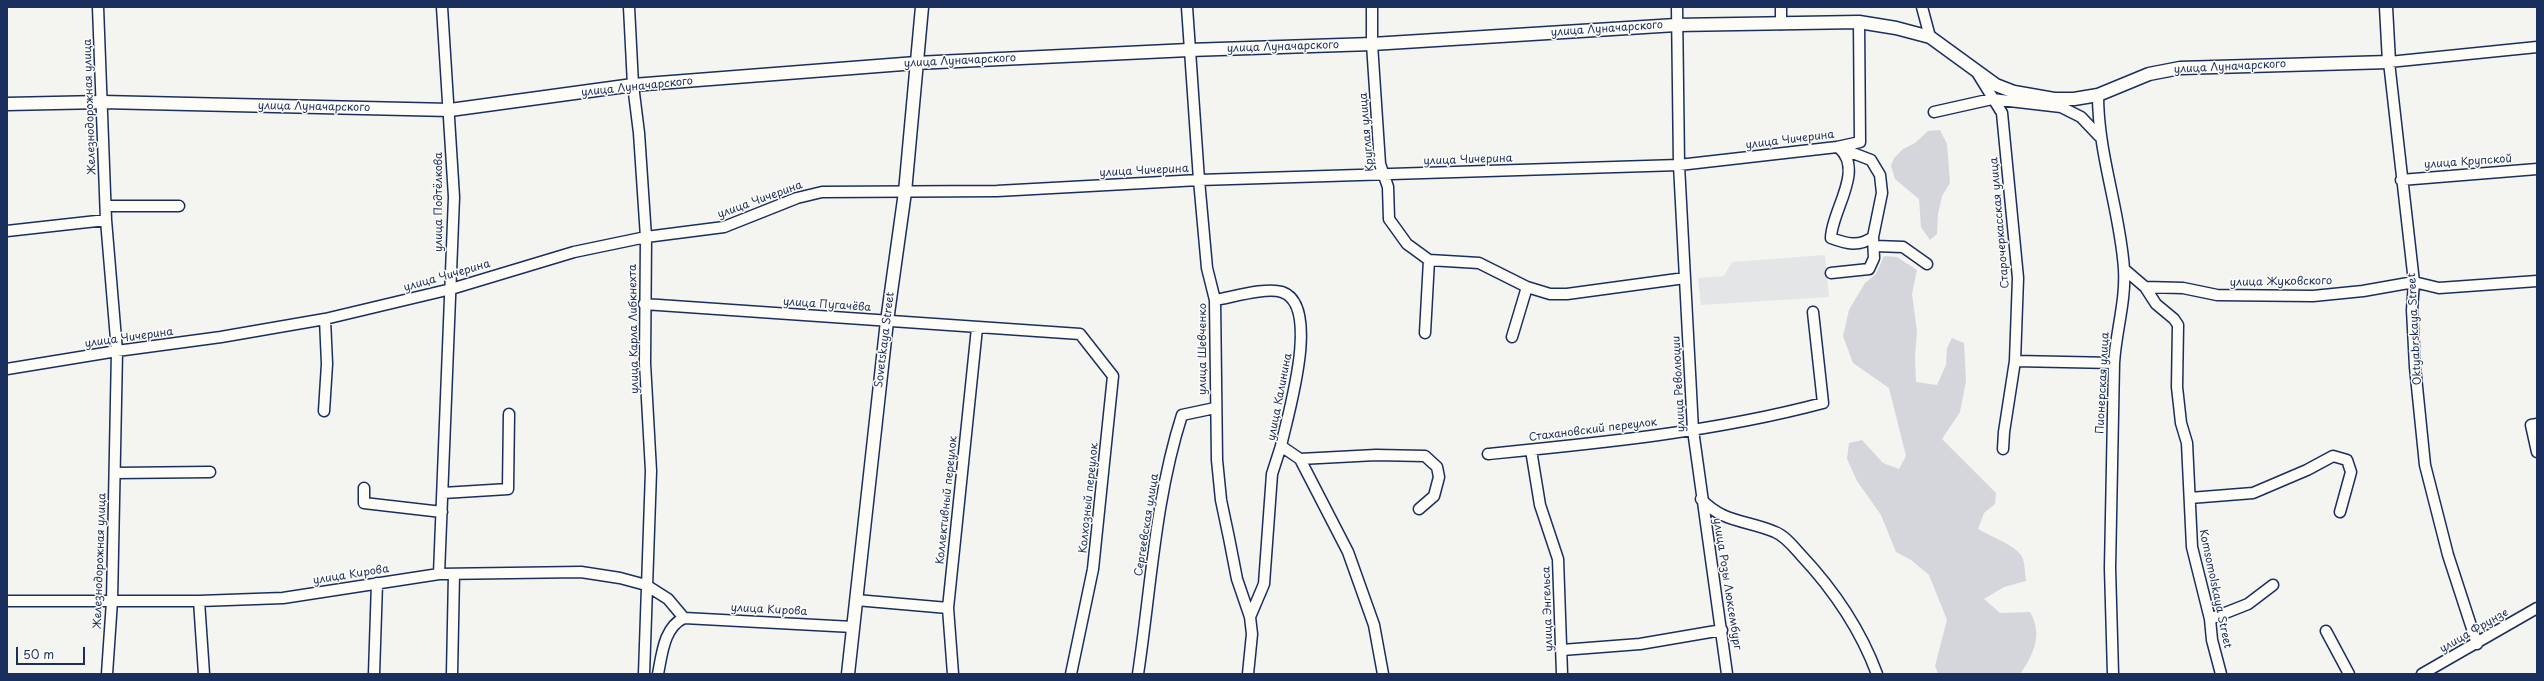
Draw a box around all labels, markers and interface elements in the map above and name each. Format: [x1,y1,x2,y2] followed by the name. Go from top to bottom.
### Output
[1550,18,1664,40] street label: улица Луначарского
[1227,38,1339,56] street label: улица Луначарского
[81,39,99,175] street label: Железнодорожная улица
[903,51,1017,71] street label: улица Луначарского
[2173,57,2287,77] street label: улица Луначарского
[580,75,694,99] street label: улица Луначарского
[1357,92,1377,172] street label: Круглая улица
[258,99,370,115] street label: улица Луначарского
[1745,128,1835,152] street label: улица Чичерина
[432,152,446,252] street label: улица Подтёлкова
[1423,152,1513,168] street label: улица Чичерина
[2424,152,2512,172] street label: улица Крупской
[1988,157,2012,289] street label: Старочеркасская улица
[1099,162,1189,180] street label: улица Чичерина
[716,179,804,221] street label: улица Чичерина
[402,257,492,295] street label: улица Чичерина
[626,264,642,394] street label: улица Карла Либкнехта
[2405,273,2425,385] street label: Oktyabrskaya Street
[2230,275,2332,289] street label: улица Жуковского
[873,291,897,389] street label: Sovetskaya Street
[782,295,872,315] street label: улица Пугачёва
[1196,303,1210,395] street label: улица Шевченко
[84,325,174,351] street label: улица Чичерина
[2094,332,2112,434] street label: Пионерская улица
[1670,335,1688,433] street label: улица Революции
[1265,352,1295,442] street label: улица Калинина
[1528,416,1658,444] street label: Стахановский переулок
[934,435,960,565] street label: Коллективный переулок
[1077,442,1101,554] street label: Колхозный переулок
[1132,473,1162,577] street label: Сергеевская улица
[91,493,109,629] street label: Железнодорожная улица
[1710,517,1744,651] street label: улица Розы Люксембург
[2196,528,2234,650] street label: Komsomolskaya Street
[312,562,390,588] street label: улица Кирова
[1540,566,1556,652] street label: улица Энгельса
[730,601,808,619] street label: улица Кирова
[2437,606,2511,656] street label: улица Фрунзе
[18,639,87,665] scale bar
[23,645,54,663] text: 50 m

